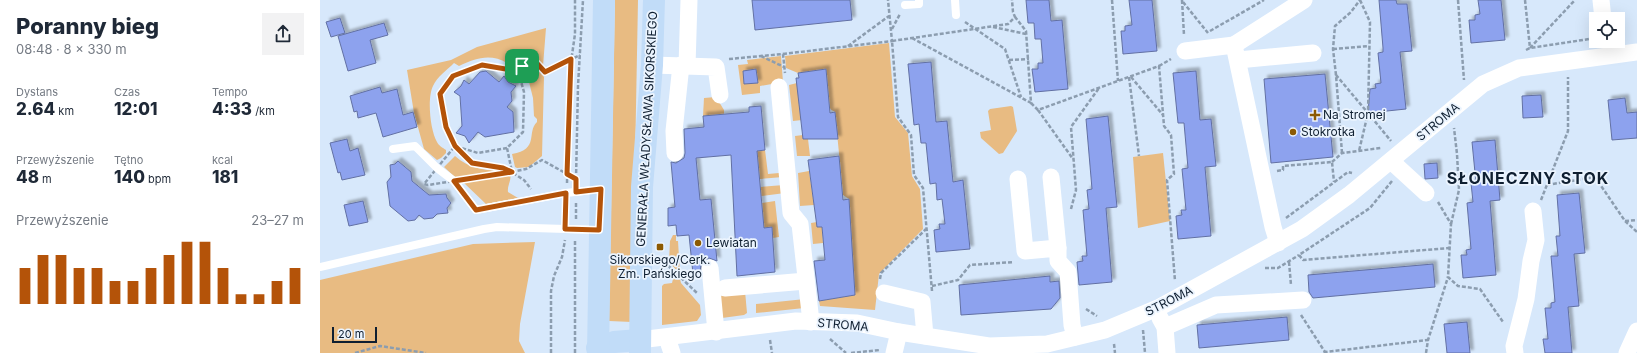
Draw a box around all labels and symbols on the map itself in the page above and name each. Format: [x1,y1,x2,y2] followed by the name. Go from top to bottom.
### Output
[633,11,660,247] street label: GENERAŁA WŁADYSŁAWA SIKORSKIEGO
[505,49,539,83] pin
[1413,99,1462,144] street label: STROMA
[1323,107,1386,122] place label: Na Stromej
[1310,110,1320,120] marker: Na Stromej
[1301,124,1355,139] place label: Stokrotka
[1288,127,1298,137] marker: Stokrotka
[1447,168,1609,188] district label: SŁONECZNY STOK
[706,235,757,250] place label: Lewiatan
[693,238,703,248] marker: Lewiatan
[655,242,665,252] marker: Sikorskiego/Cerk. Zm. Pańskiego
[610,252,710,281] place label: Sikorskiego/Cerk. Zm. Pańskiego
[1142,282,1195,319] street label: STROMA
[817,315,869,334] street label: STROMA
[332,325,377,344] scale bar

